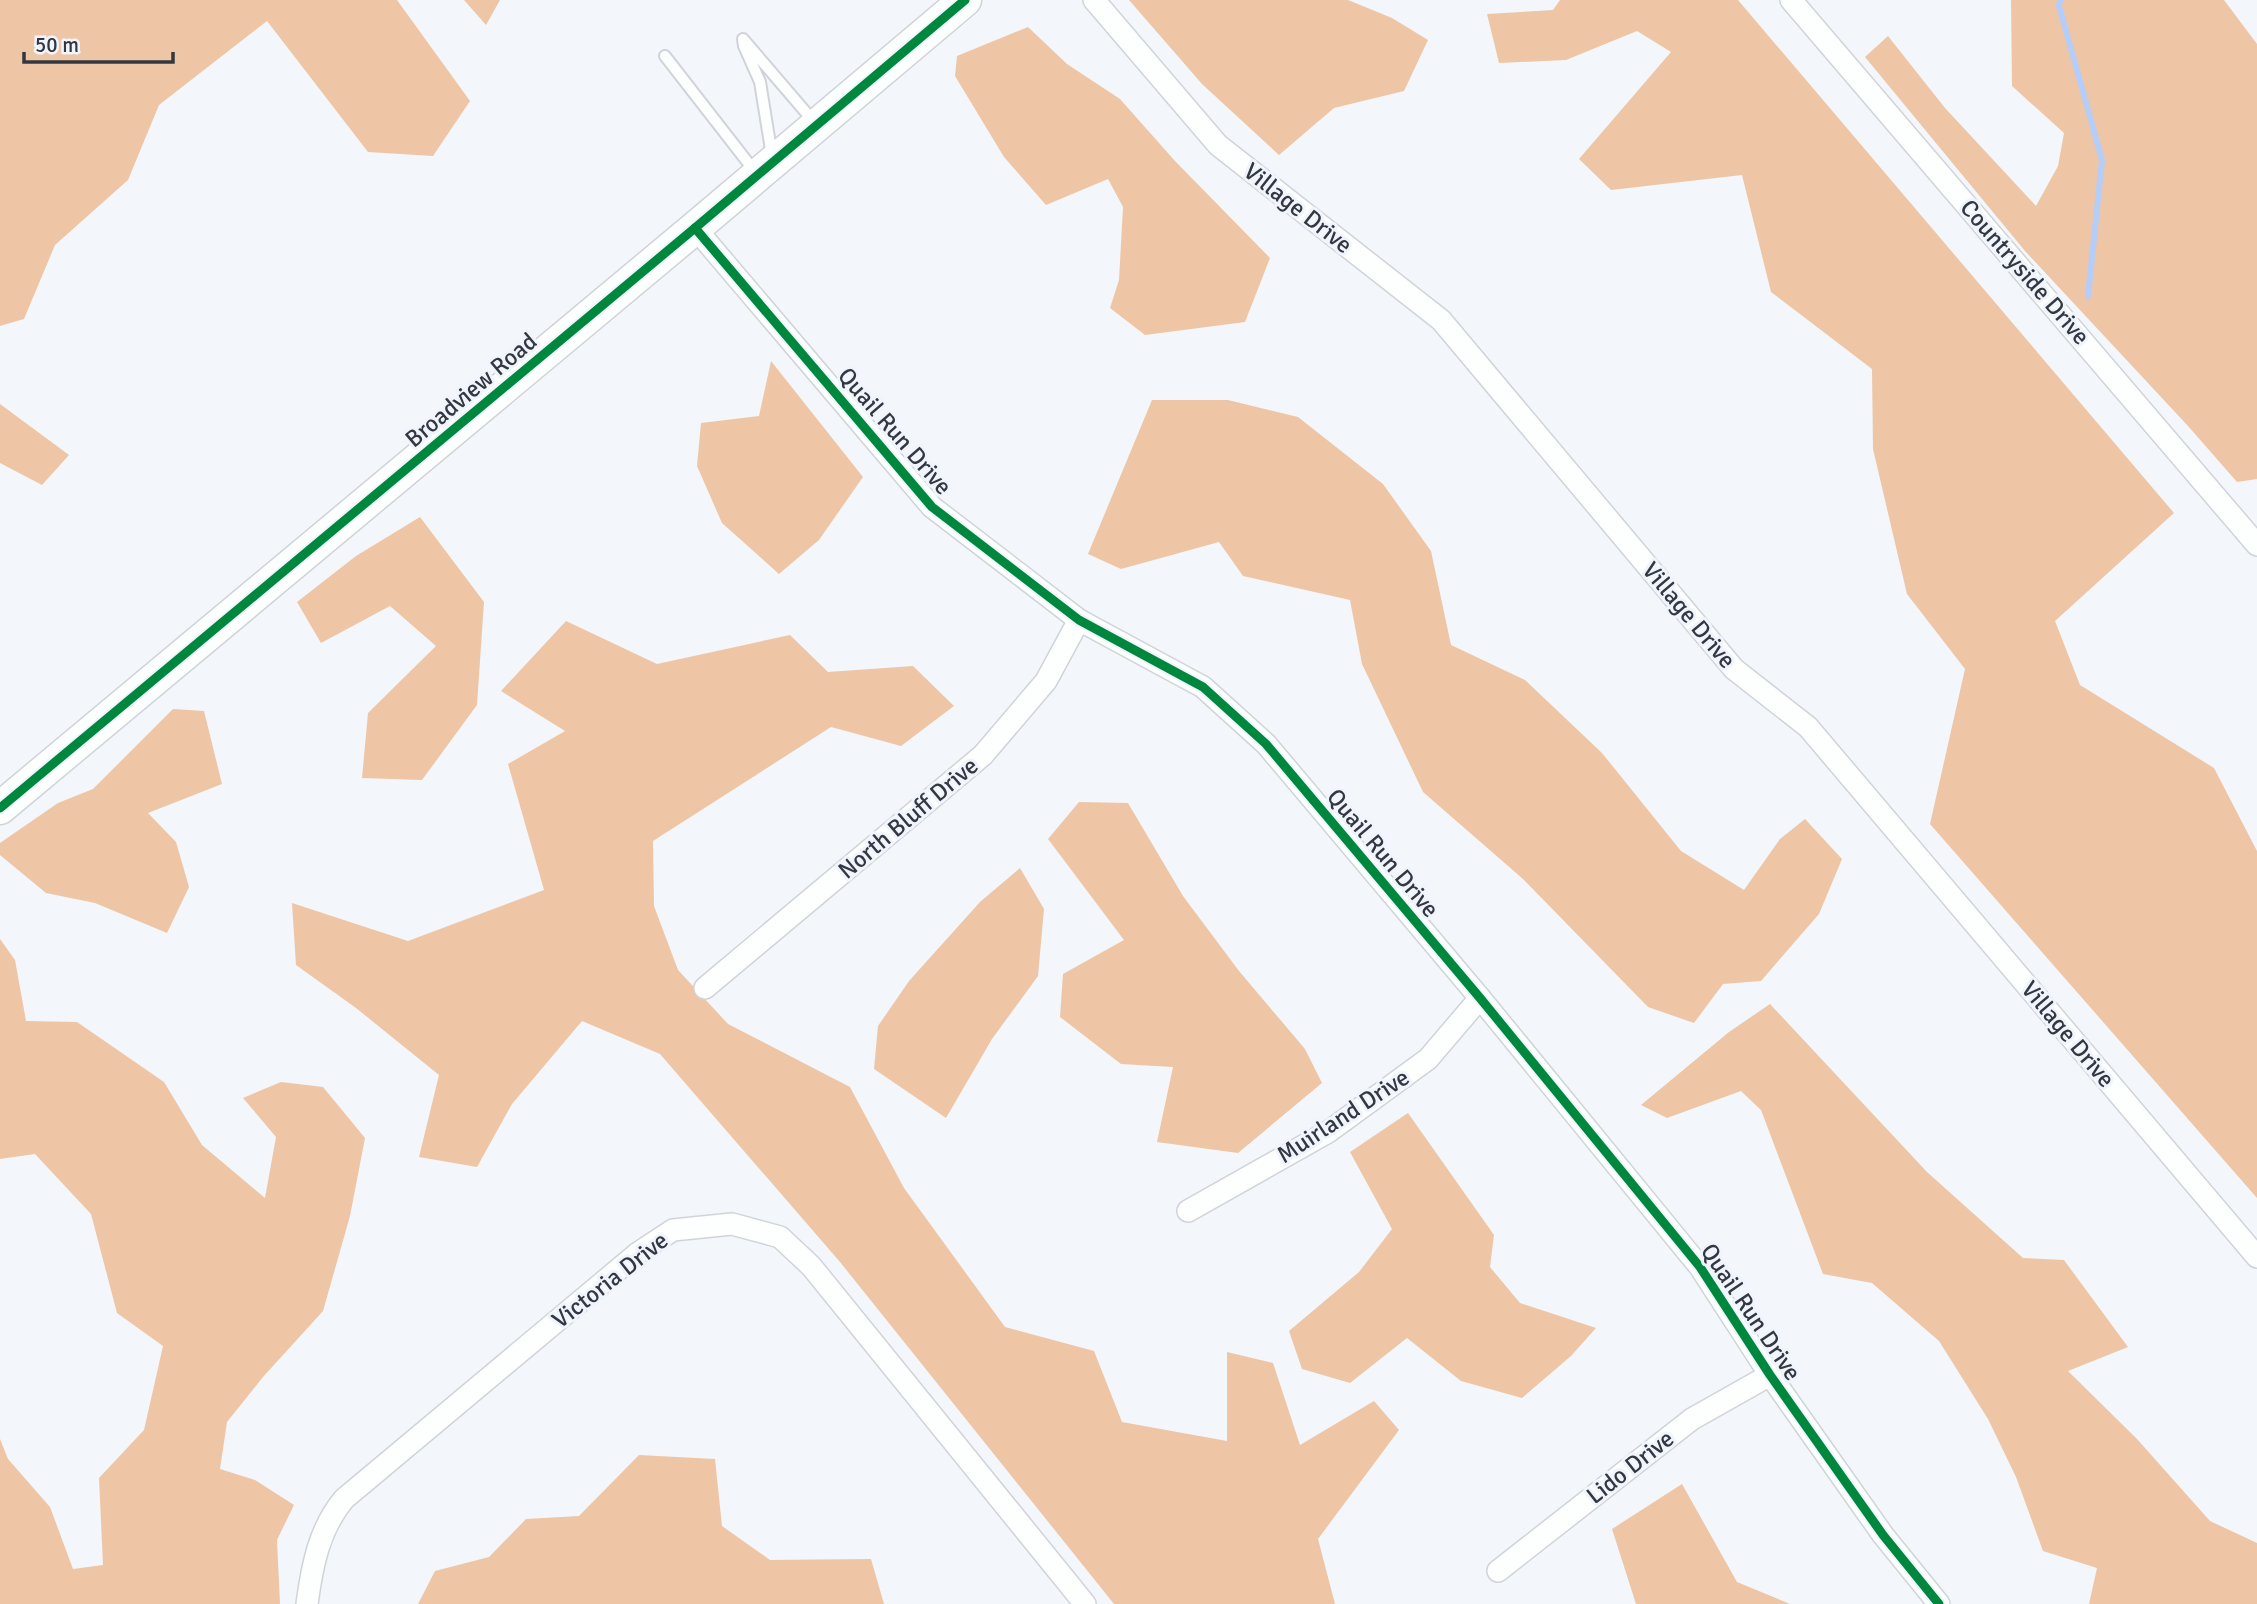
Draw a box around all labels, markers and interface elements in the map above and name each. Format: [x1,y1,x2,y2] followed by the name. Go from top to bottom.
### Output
[24,21,173,65] scale bar
[35,32,79,58] text: 50 m
[1238,156,1358,260] street label: Village Drive
[1954,193,2096,351] street label: Countryside Drive
[399,326,543,454] street label: Broadview Road
[832,361,958,501] street label: Quail Run Drive
[1636,556,1742,674] street label: Village Drive
[832,751,984,885] street label: North Bluff Drive
[1320,782,1446,924] street label: Quail Run Drive
[2015,975,2121,1093] street label: Village Drive
[1271,1062,1415,1170] street label: Muirland Drive
[546,1225,674,1335] street label: Victoria Drive
[1694,1238,1808,1386] street label: Quail Run Drive
[1580,1424,1680,1510] street label: Lido Drive

